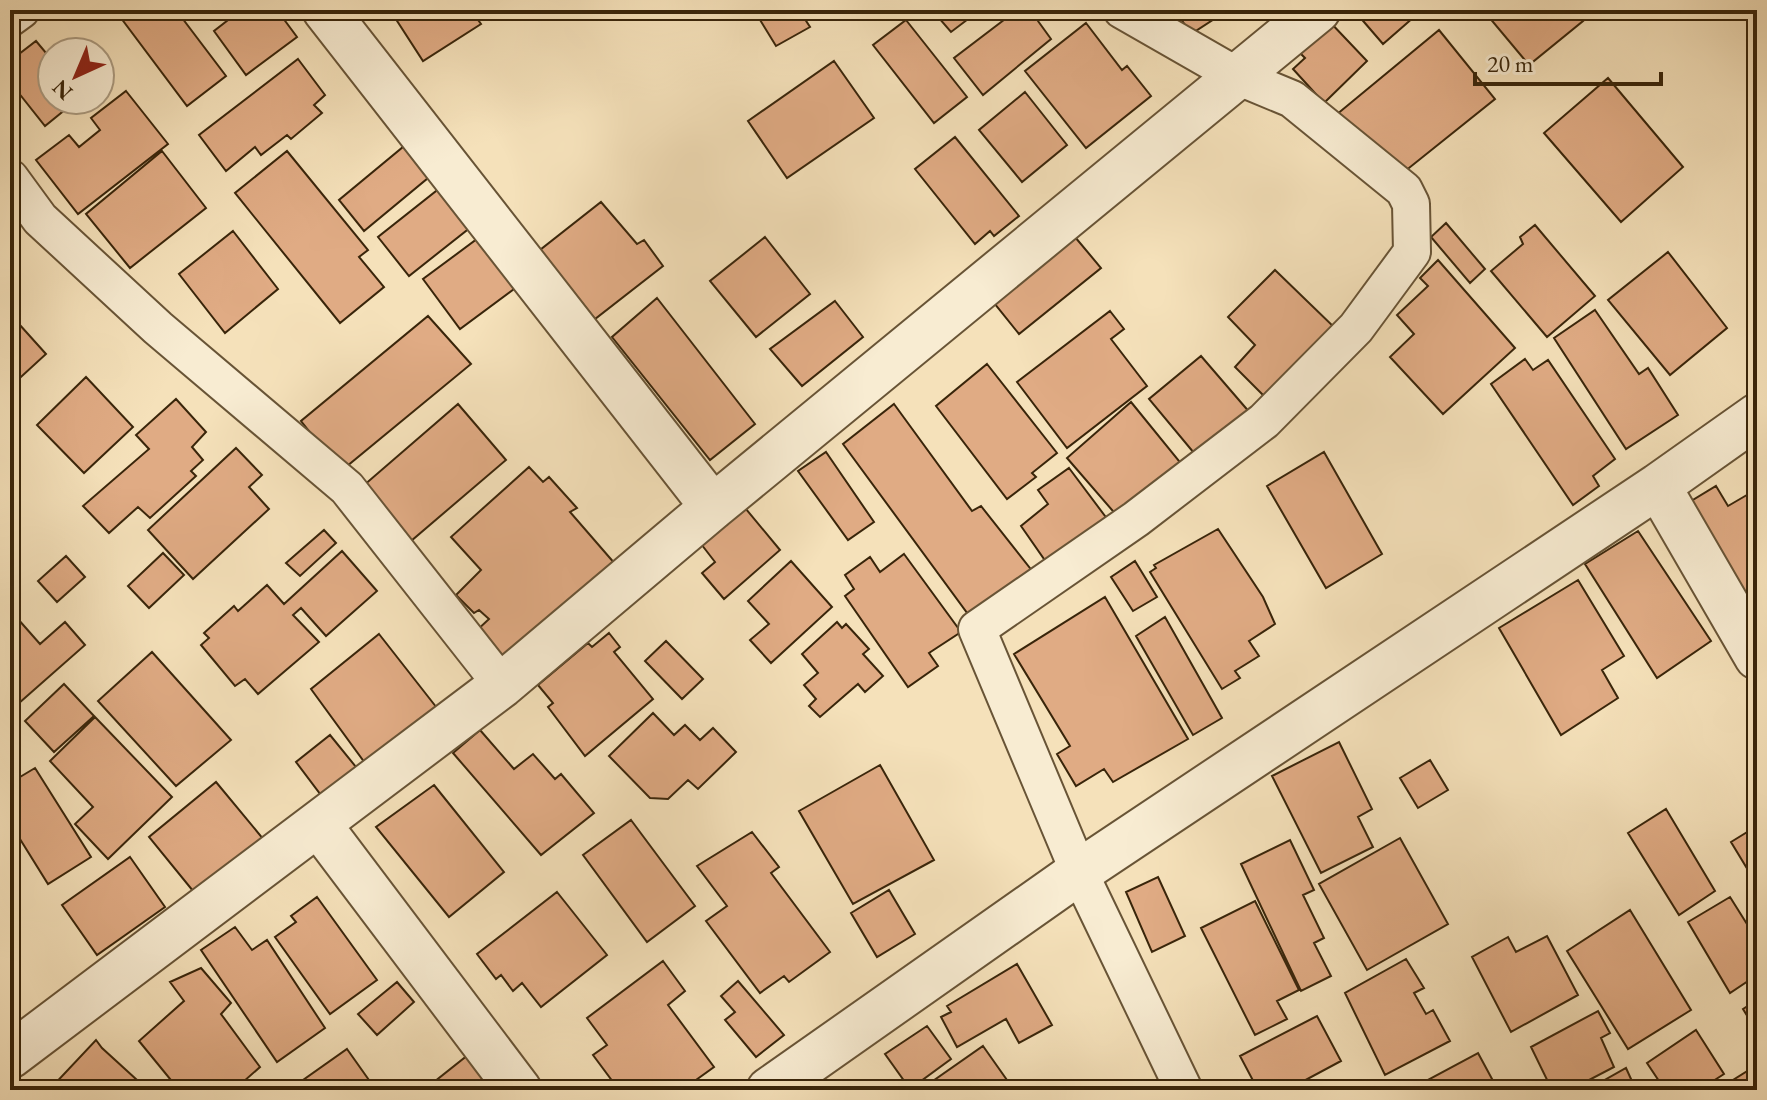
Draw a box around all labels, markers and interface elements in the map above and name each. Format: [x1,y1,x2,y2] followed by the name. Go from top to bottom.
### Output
[36,36,116,116] north arrow
[1475,36,1661,86] scale bar
[1487,48,1534,79] text: 20 m
[46,73,79,107] text: N

